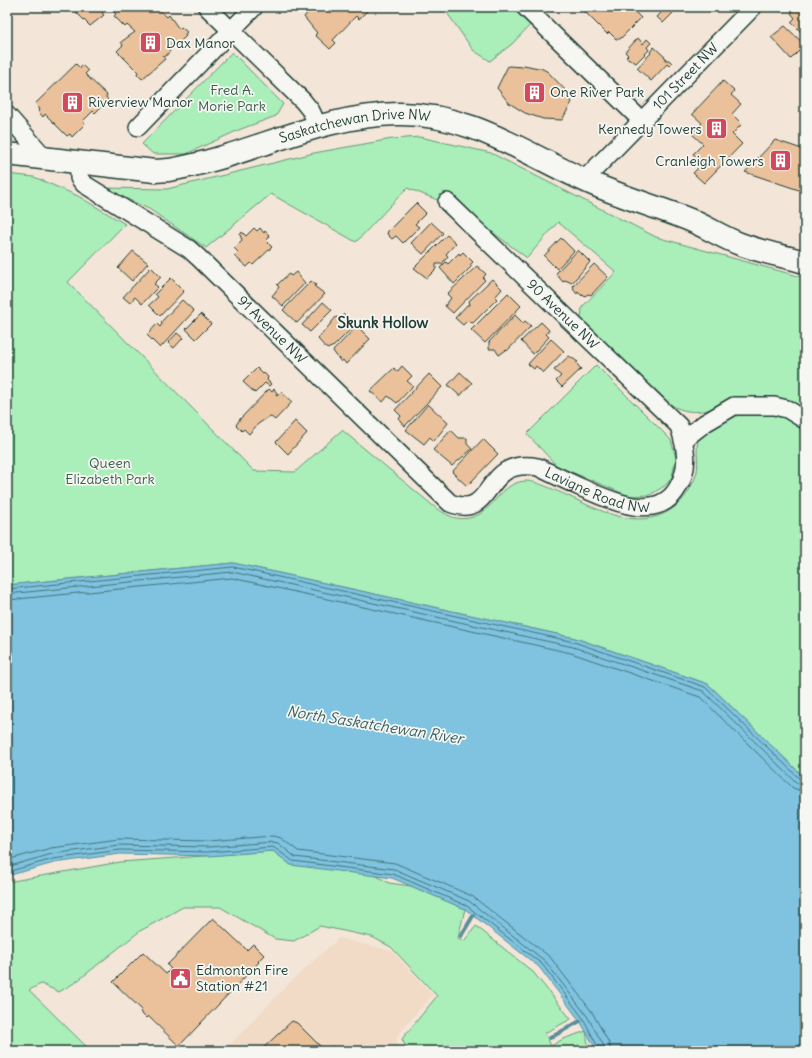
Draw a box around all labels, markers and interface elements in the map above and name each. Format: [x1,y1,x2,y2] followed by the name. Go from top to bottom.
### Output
[137,30,163,56] building icon: Dax Manor
[166,34,235,52] place label: Dax Manor
[649,39,722,114] street label: 101 Street NW
[521,79,547,105] building icon: One River Park
[198,81,266,115] park label: Fred A. Morie Park
[550,83,644,101] place label: One River Park
[59,89,85,115] building icon: Riverview Manor
[88,93,193,111] place label: Riverview Manor
[277,105,432,147] street label: Saskatchewan Drive NW
[704,116,730,142] building icon: Kennedy Towers
[598,120,702,138] place label: Kennedy Towers
[767,148,793,174] building icon: Cranleigh Towers
[655,152,764,170] place label: Cranleigh Towers
[523,275,603,353] street label: 90 Avenue NW
[234,292,311,367] street label: 91 Avenue NW
[338,313,429,332] district label: Skunk Hollow
[65,454,155,488] park label: Queen Elizabeth Park
[542,463,650,516] street label: Lavigne Road NW
[286,701,466,748] water label: North Saskatchewan River
[196,961,288,995] place label: Edmonton Fire Station #21
[168,965,194,991] public building icon: Edmonton Fire Station #21

